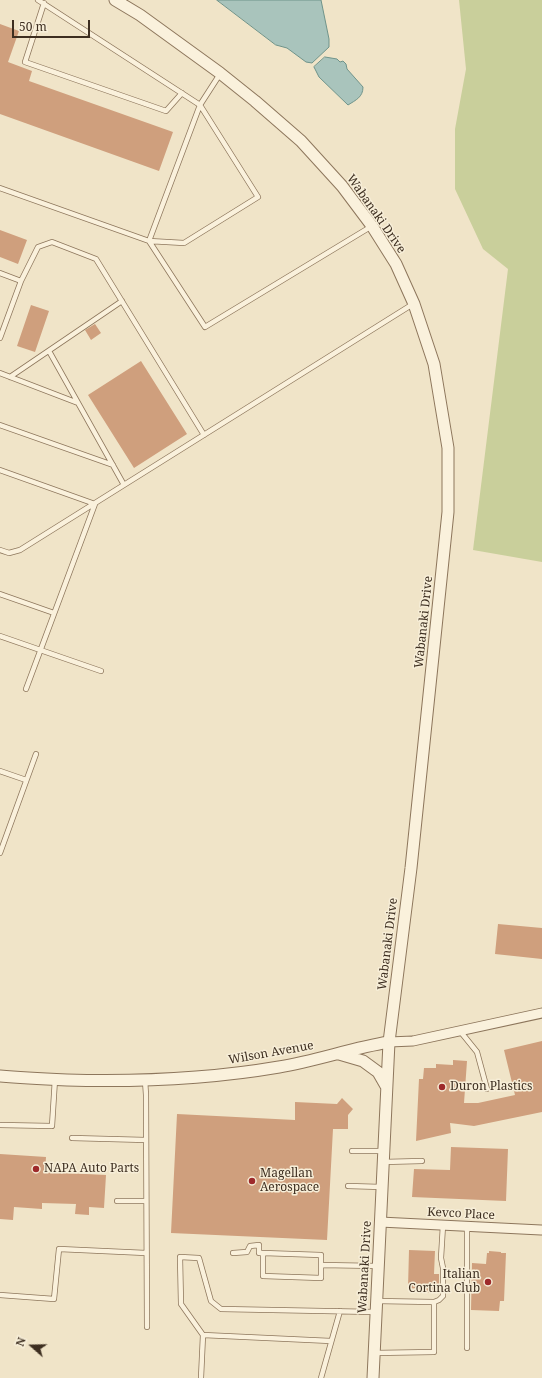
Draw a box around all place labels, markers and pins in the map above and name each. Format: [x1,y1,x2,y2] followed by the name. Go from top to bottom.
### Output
[450,1080,532,1094] place label: Duron Plastics
[437,1082,447,1092] marker: Duron Plastics
[44,1162,139,1176] place label: NAPA Auto Parts
[31,1164,41,1174] marker: NAPA Auto Parts
[260,1167,319,1195] place label: Magellan Aerospace
[247,1176,257,1186] marker: Magellan Aerospace
[408,1268,480,1296] place label: Italian Cortina Club
[483,1277,493,1287] marker: Italian Cortina Club

